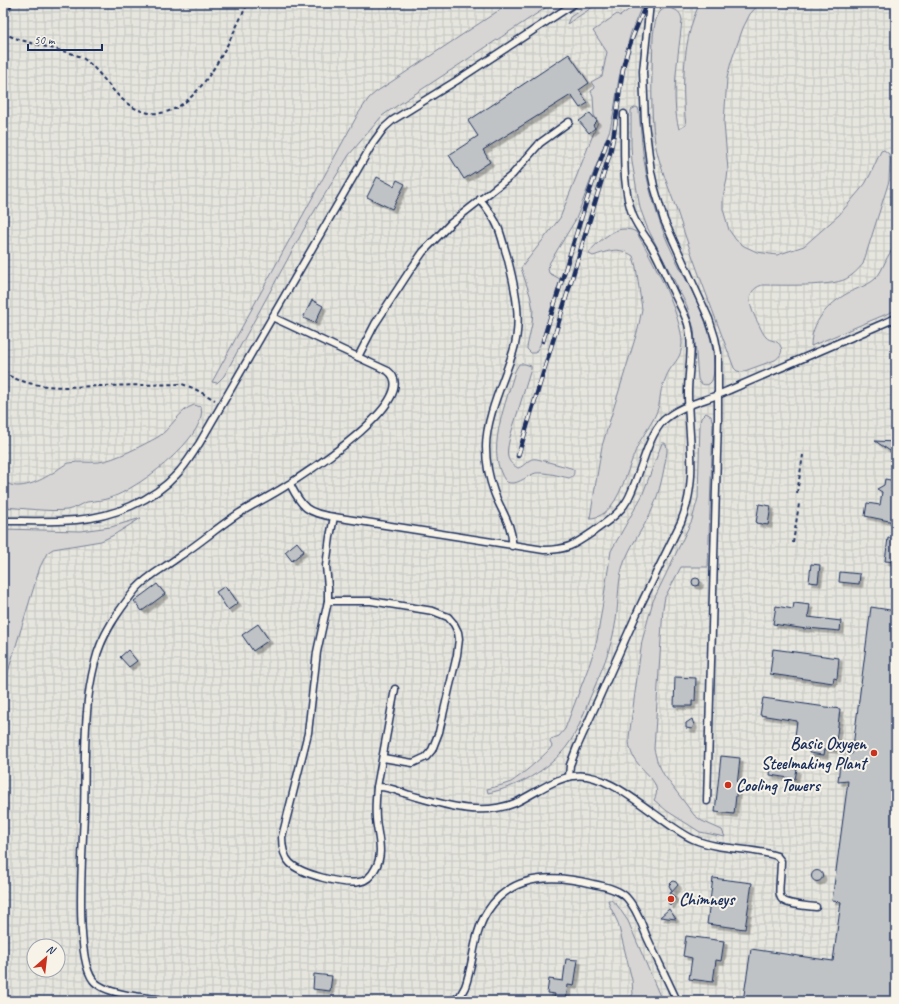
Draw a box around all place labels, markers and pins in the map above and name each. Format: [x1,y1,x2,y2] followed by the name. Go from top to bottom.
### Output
[761,733,868,774] place label: Basic Oxygen Steelmaking Plant
[869,748,879,758] marker: Basic Oxygen Steelmaking Plant
[736,775,822,796] place label: Cooling Towers
[723,780,733,790] marker: Cooling Towers
[679,889,736,910] place label: Chimneys
[666,894,676,904] marker: Chimneys

